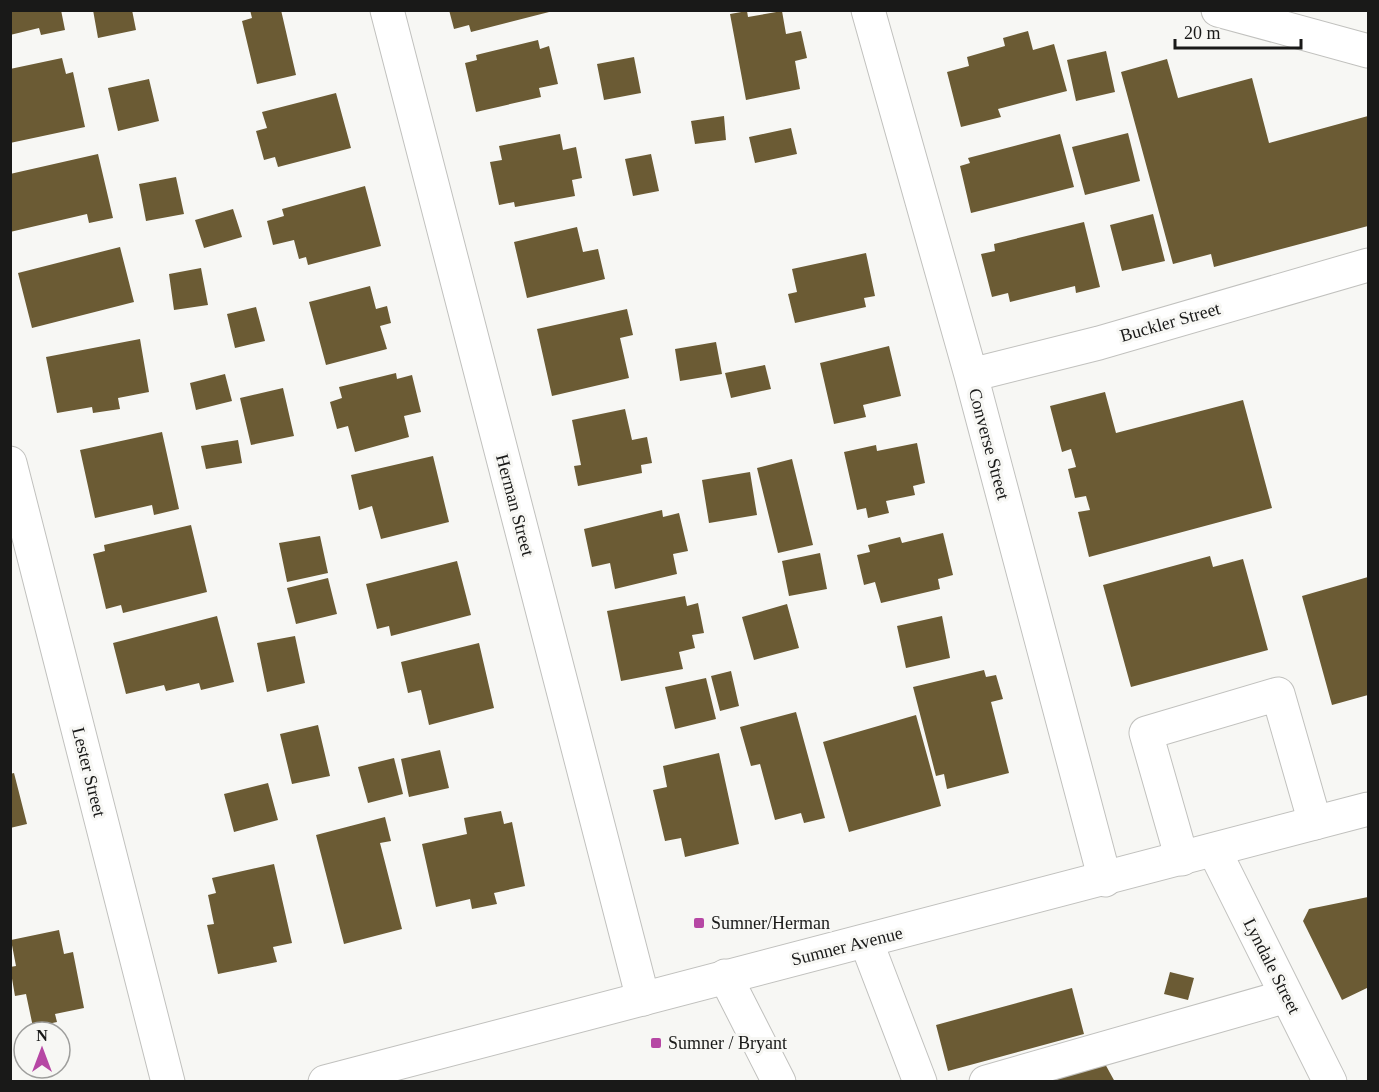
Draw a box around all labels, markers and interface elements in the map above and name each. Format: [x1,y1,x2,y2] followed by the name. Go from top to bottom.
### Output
[1175,12,1301,50] scale bar
[1184,23,1221,43] text: 20 m
[1118,298,1222,346] street label: Buckler Street
[965,386,1013,502] street label: Converse Street
[492,452,538,558] street label: Herman Street
[68,725,110,819] street label: Lester Street
[711,913,830,933] place label: Sumner/Herman
[1239,915,1305,1017] street label: Lyndale Street
[692,916,706,930] marker: Sumner/Herman
[789,922,905,970] street label: Sumner Avenue
[12,1020,72,1080] north arrow
[36,1027,48,1044] text: N
[668,1033,787,1053] place label: Sumner / Bryant
[649,1036,663,1050] marker: Sumner / Bryant

